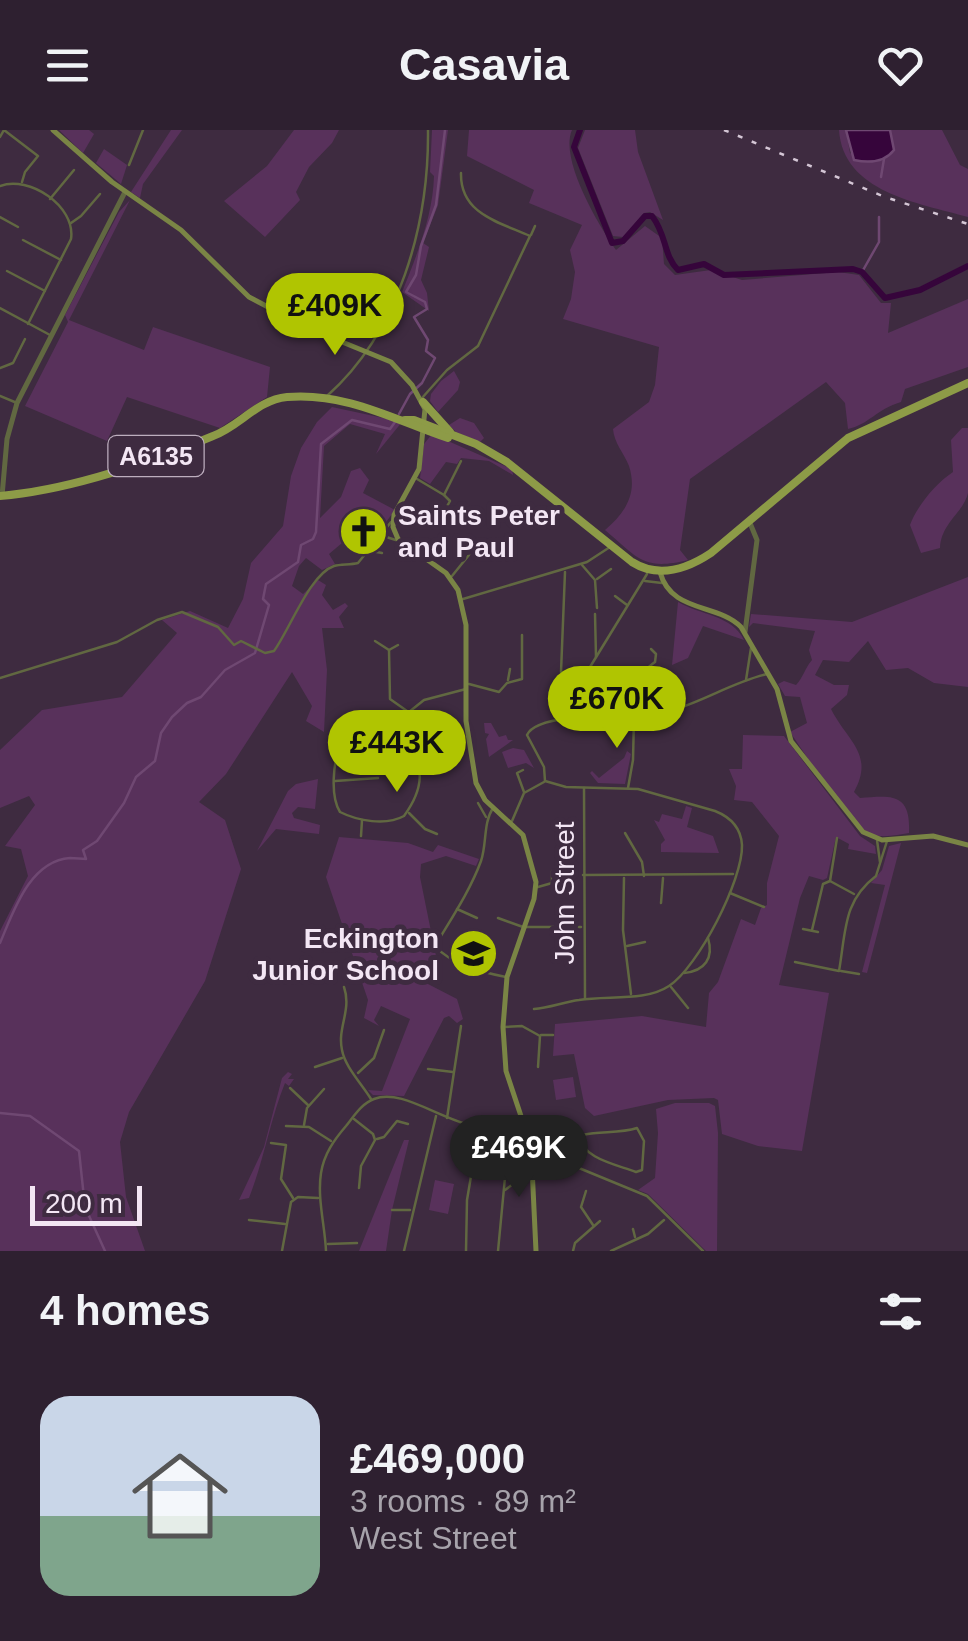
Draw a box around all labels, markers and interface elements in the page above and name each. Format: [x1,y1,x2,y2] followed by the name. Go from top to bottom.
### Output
[40,38,95,93] icon: menu
[873,38,928,93] icon: heart
[399,39,569,90] text: Casavia
[265,273,405,358] pin: £409K
[288,287,382,323] text: £409K
[108,436,204,476] road number: A6135
[398,500,560,563] place label: Saints Peter and Paul
[337,505,389,557] church icon: Saints Peter and Paul
[547,666,687,751] pin: £670K
[570,680,664,716] text: £670K
[327,710,467,795] pin: £443K
[350,724,444,760] text: £443K
[549,821,580,965] street label: John Street
[252,923,439,986] place label: Eckington Junior School
[448,928,500,980] school or university icon: Eckington Junior School
[449,1115,589,1200] pin: £469K
[472,1129,566,1165] text: £469K
[30,1181,142,1226] scale bar
[45,1188,123,1219] text: 200 m
[873,1284,928,1339] icon: filters
[40,1287,210,1334] text: 4 homes
[350,1435,525,1482] text: £469,000
[120,1436,240,1556] icon: home
[350,1483,576,1519] text: 3 rooms · 89 m²
[350,1520,517,1556] text: West Street

